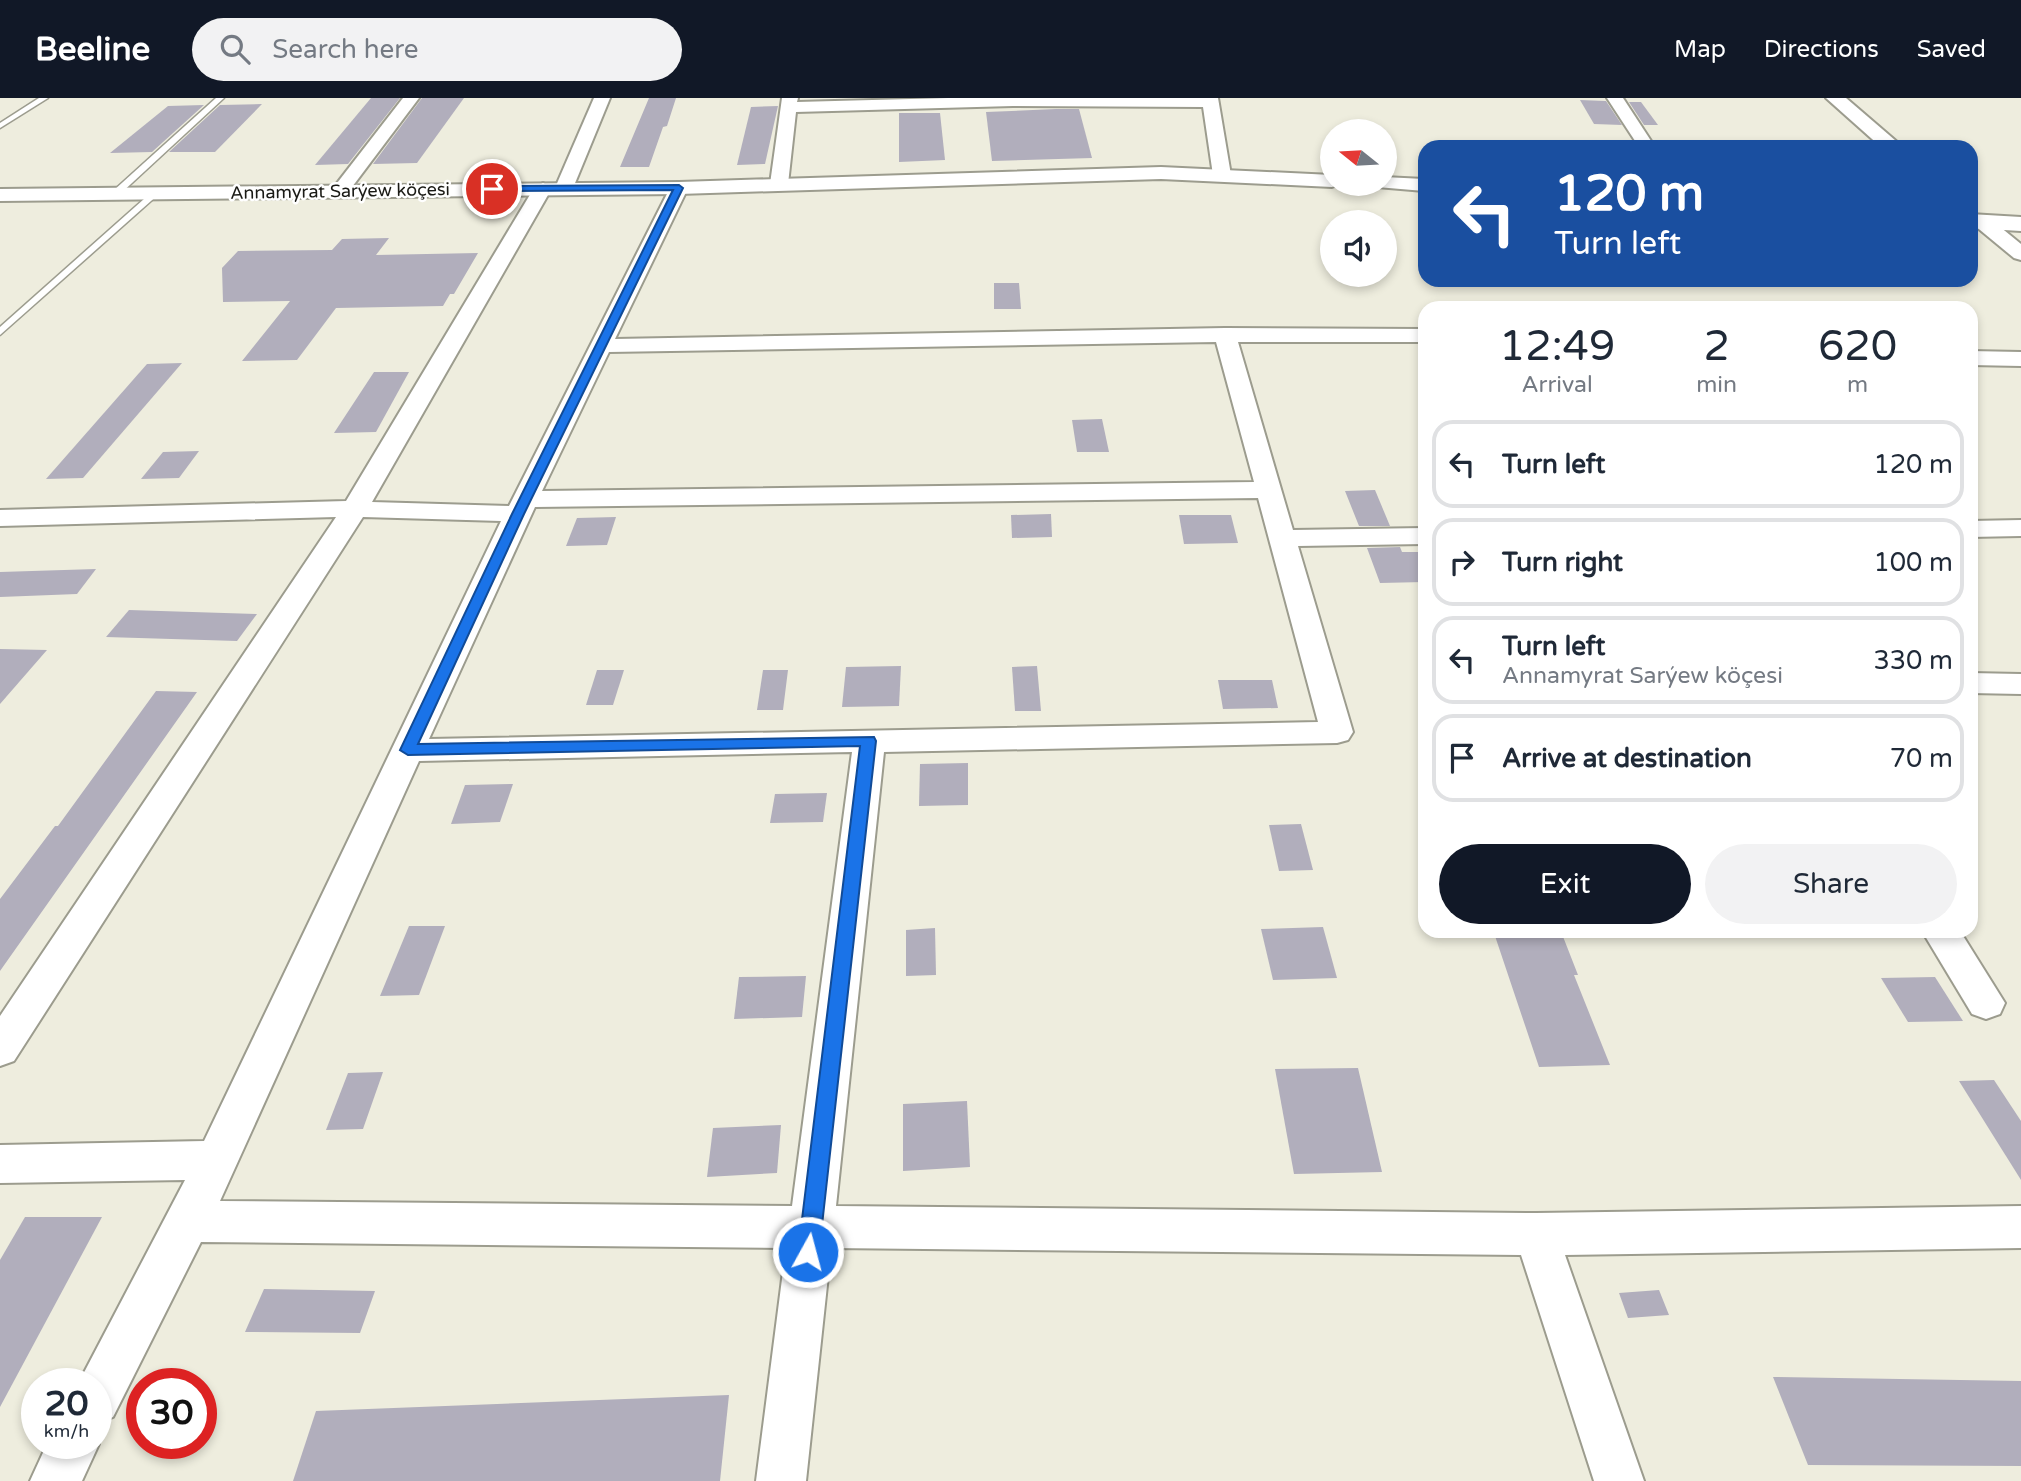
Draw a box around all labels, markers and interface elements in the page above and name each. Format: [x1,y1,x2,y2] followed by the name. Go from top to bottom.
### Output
[192,18,682,81] search box
[35,30,150,69] text: Beeline
[216,30,254,68] icon: search
[272,34,418,65] text: Search here
[1674,35,1726,64] text: Map
[1764,35,1879,64] text: Directions
[1917,35,1986,64] text: Saved
[1320,119,1396,196] north arrow
[1320,119,1397,287] map controls
[462,159,522,219] pin
[1554,165,1704,224] text: 120 m
[1439,168,1530,259] icon: left
[473,170,511,208] icon: arrive
[230,178,450,204] street label: Annamyrat Sarýew köçesi
[1320,210,1397,287] button: sound
[1554,225,1681,263] text: Turn left
[1499,321,1615,372] text: 12:49
[1703,321,1730,372] text: 2
[1818,321,1897,372] text: 620
[1522,371,1593,399] text: Arrival
[1696,371,1737,399] text: min
[1847,371,1868,399] text: m
[1443,445,1481,483] icon: left
[1502,449,1605,480] text: Turn left
[1873,449,1953,480] text: 120 m
[1443,543,1481,581] icon: right
[1502,547,1623,578] text: Turn right
[1873,547,1953,578] text: 100 m
[1502,631,1605,662] text: Turn left
[1443,641,1481,679] icon: left
[1873,645,1953,676] text: 330 m
[1502,662,1783,690] text: Annamyrat Sarýew köçesi
[1443,739,1481,777] icon: arrive
[1502,743,1752,774] text: Arrive at destination
[1890,743,1953,774] text: 70 m
[1439,844,1691,924] button: Exit
[1705,844,1957,924] button: Share
[771,1215,845,1289] position arrow
[126,1368,217,1459] speed limit sign: 30
[45,1383,88,1425] text: 20
[44,1420,89,1442] text: km/h

